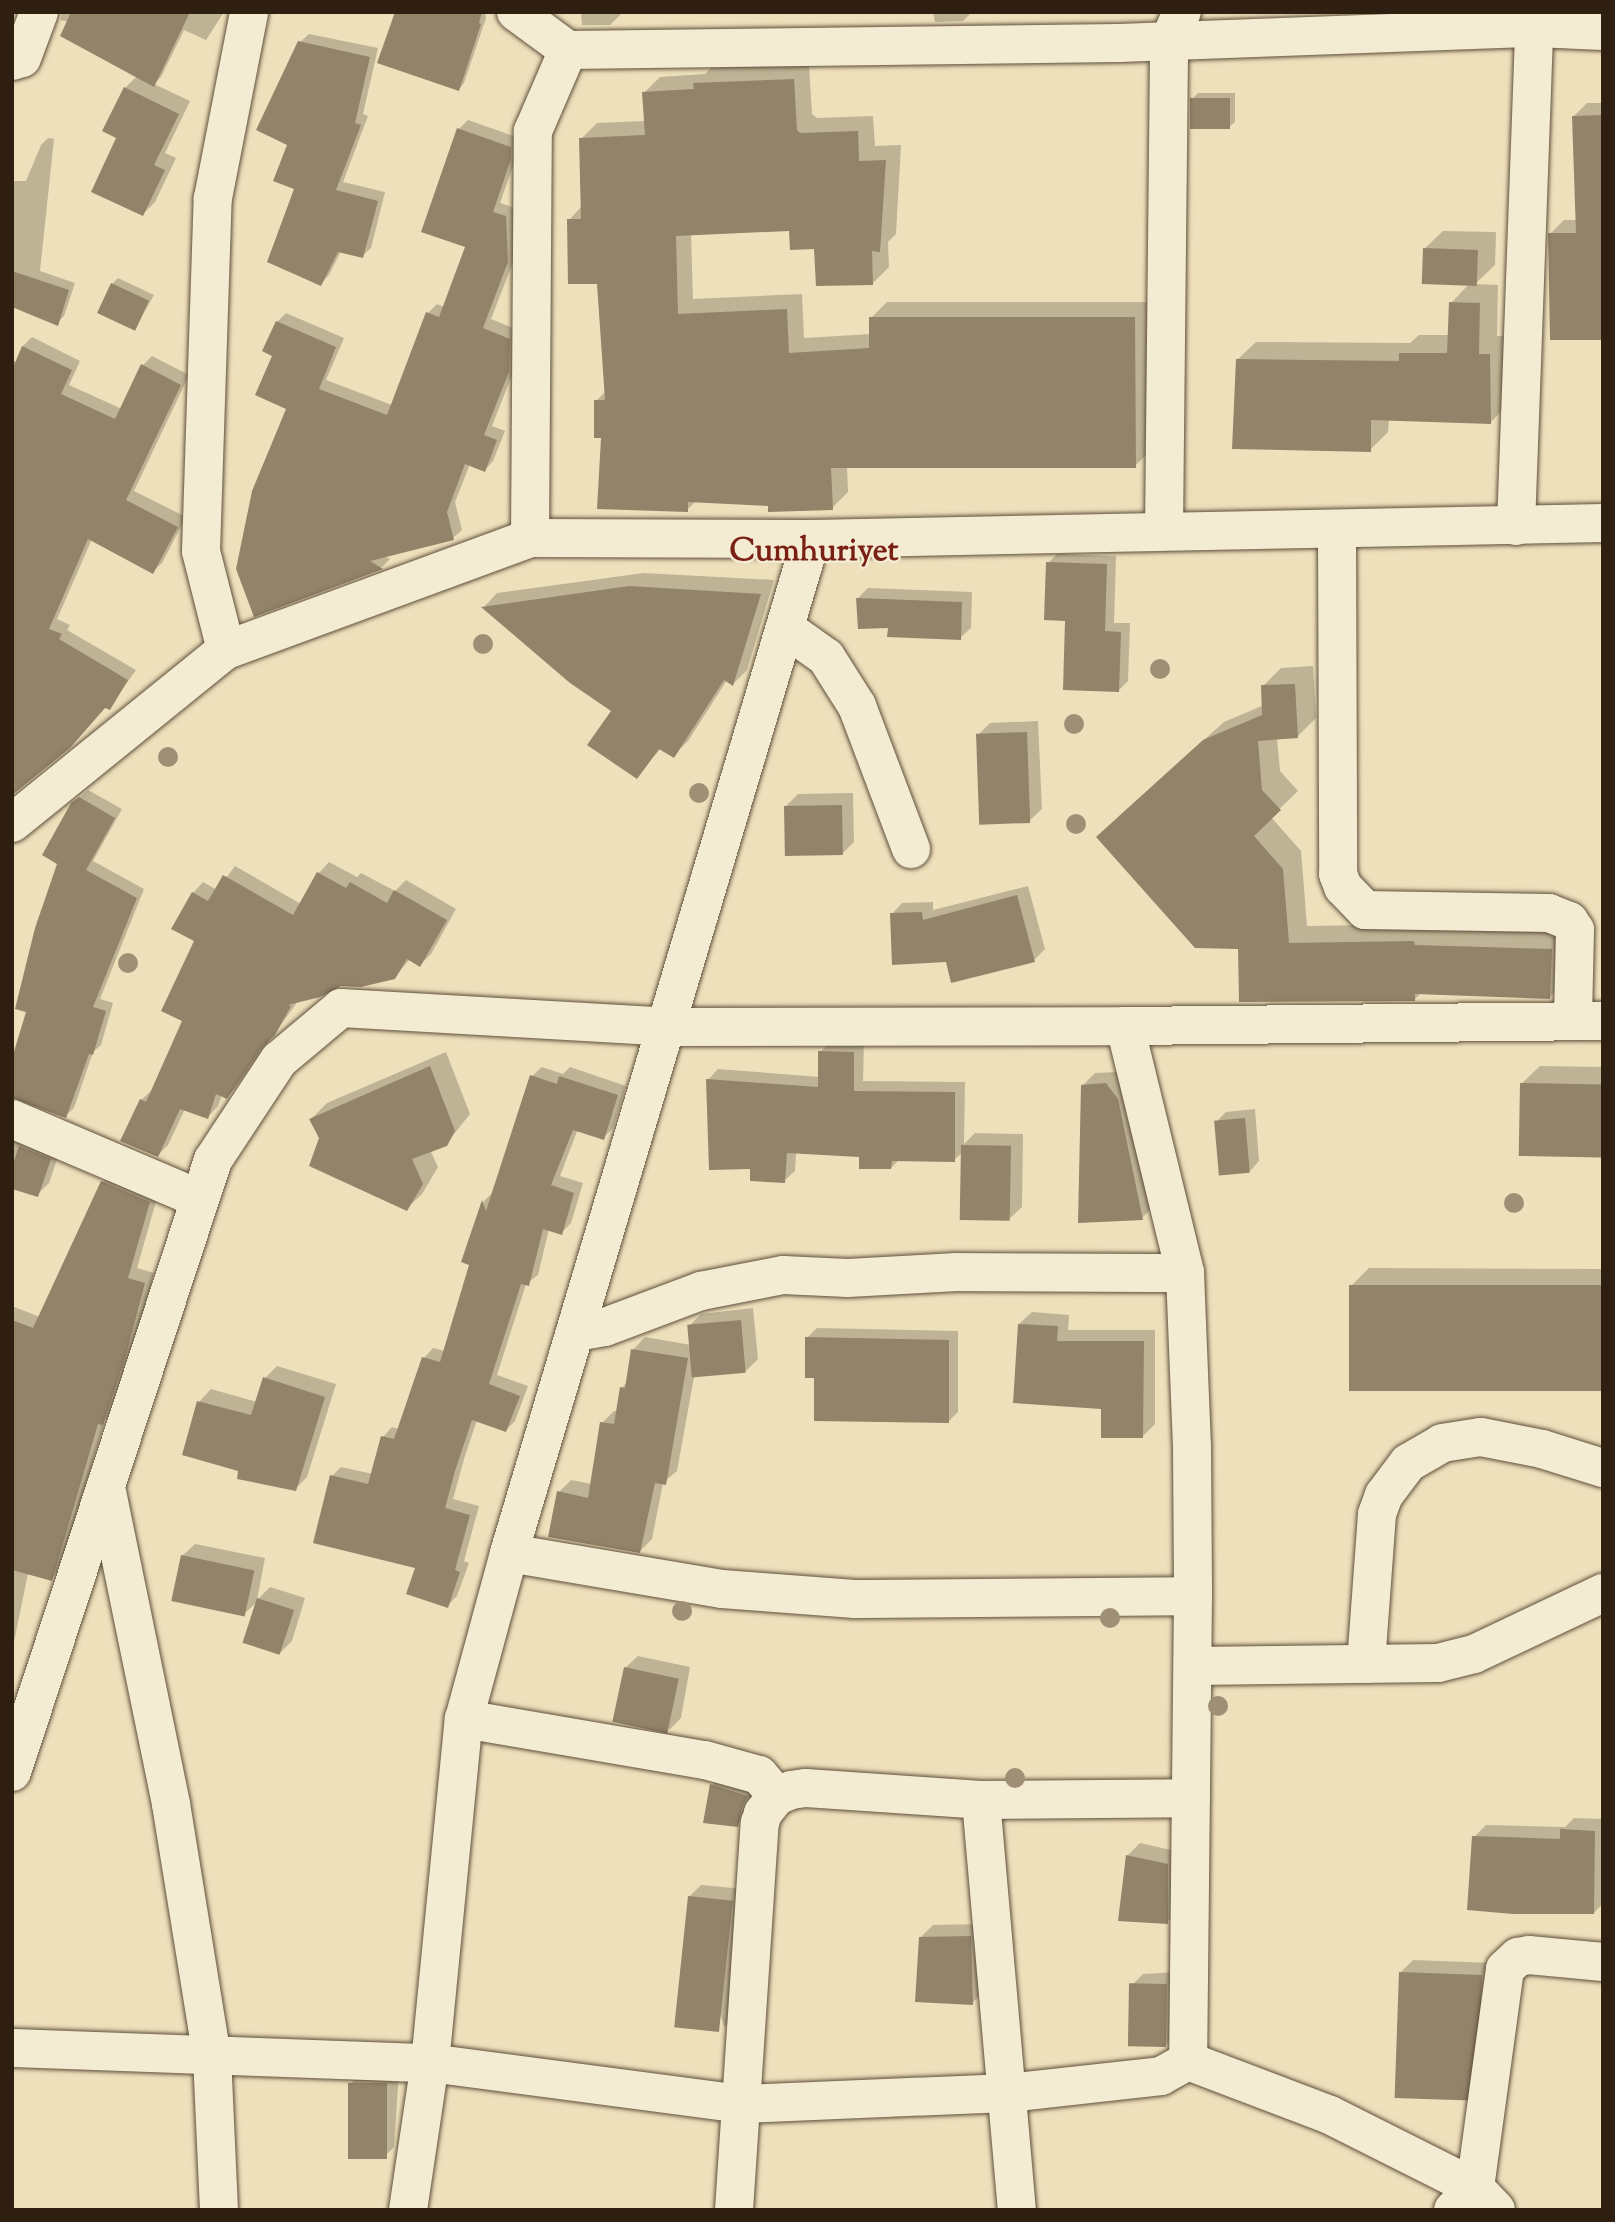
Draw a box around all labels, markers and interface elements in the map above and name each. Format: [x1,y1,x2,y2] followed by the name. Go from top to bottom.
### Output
[729,533,899,571] district label: Cumhuriyet

